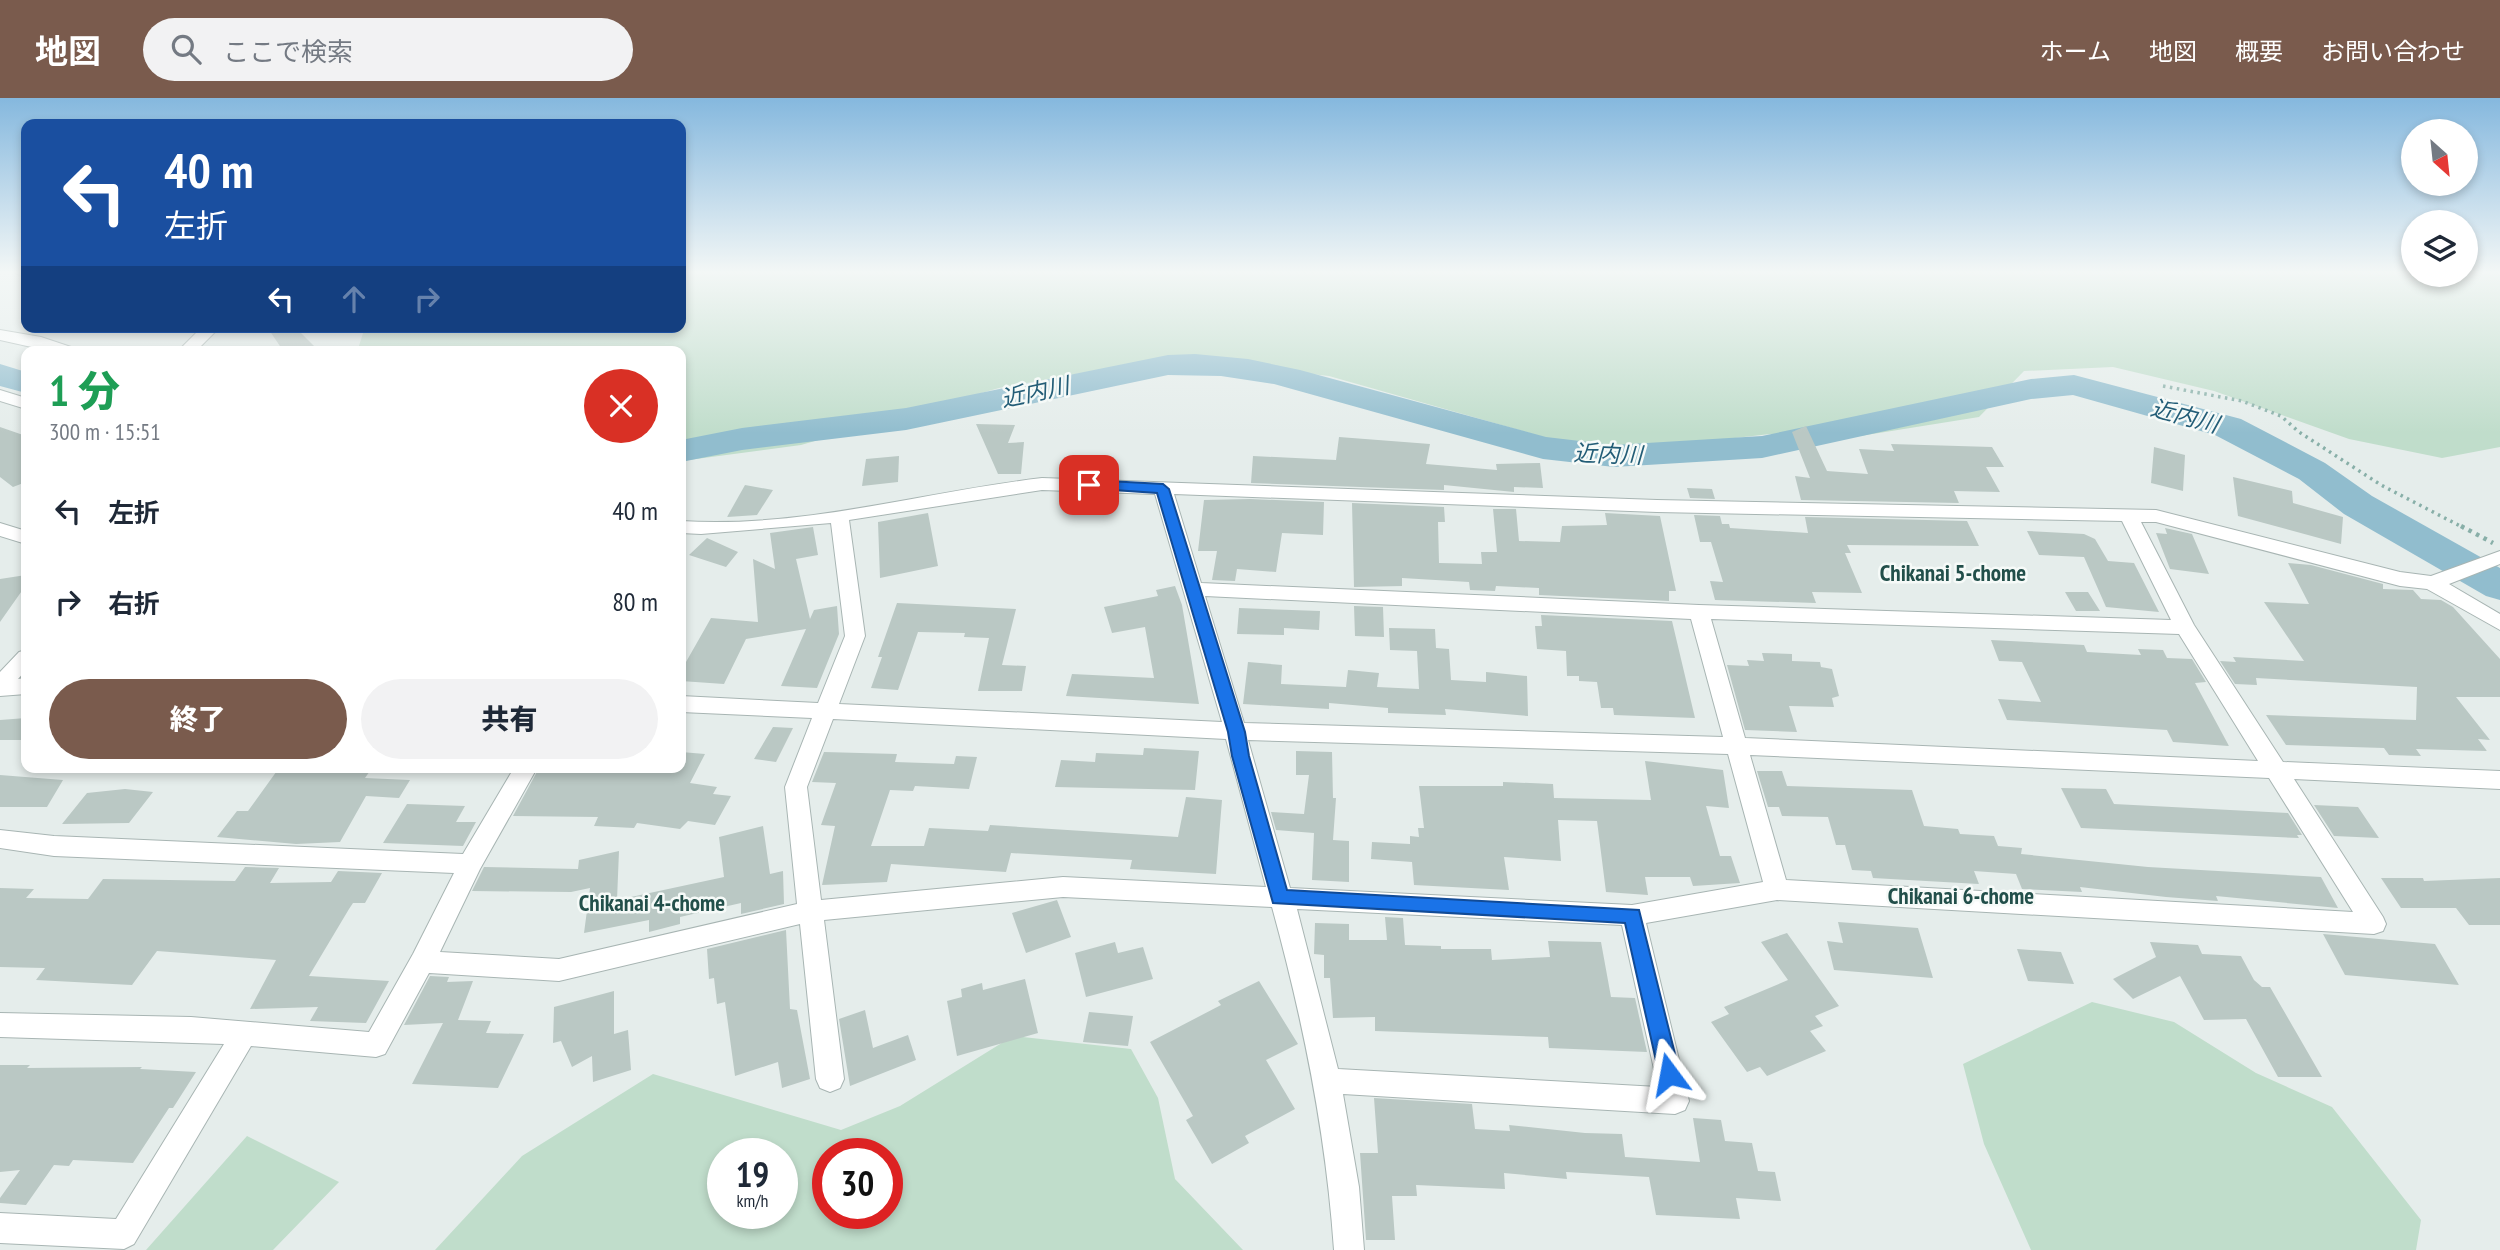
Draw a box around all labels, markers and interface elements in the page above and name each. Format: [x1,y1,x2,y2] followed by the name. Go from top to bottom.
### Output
[143,18,633,81] search box
[35,29,101,72] text: 地図
[167,30,205,68] icon: search
[223,35,353,68] text: ここで検索
[2040,36,2111,67] text: ホーム
[2149,36,2197,67] text: 地図
[2235,36,2283,67] text: 概要
[2321,36,2465,67] text: お問い合わせ
[2401,119,2478,196] north arrow
[2401,119,2478,287] map controls
[164,138,253,202] text: 40 m
[49,147,140,238] icon: left
[164,204,228,246] text: 左折
[2401,210,2478,287] button: layers
[262,280,300,318] icon: left
[335,280,373,318] icon: ahead
[408,280,446,318] icon: right
[49,363,120,418] text: 1 分
[584,369,658,443] button: close
[998,370,1075,413] water label: 近内川
[2148,393,2225,439] water label: 近内川
[49,417,161,446] text: 300 m · 15:51
[1573,438,1646,469] water label: 近内川
[1059,455,1119,515] pin
[1070,466,1108,504] icon: arrive
[49,492,87,530] icon: left
[612,494,658,527] text: 40 m
[108,496,160,529] text: 左折
[1880,558,2026,587] district label: Chikanai 5-chome
[49,583,87,621] icon: right
[612,585,658,618] text: 80 m
[108,587,160,620] text: 右折
[49,679,347,759] button: 終了
[361,679,658,759] button: 共有
[1888,881,2034,910] district label: Chikanai 6-chome
[579,888,725,917] district label: Chikanai 4-chome
[1632,1037,1706,1111] position arrow
[812,1138,903,1229] speed limit sign: 30
[736,1151,769,1197] text: 19
[737,1189,768,1212] text: km/h

